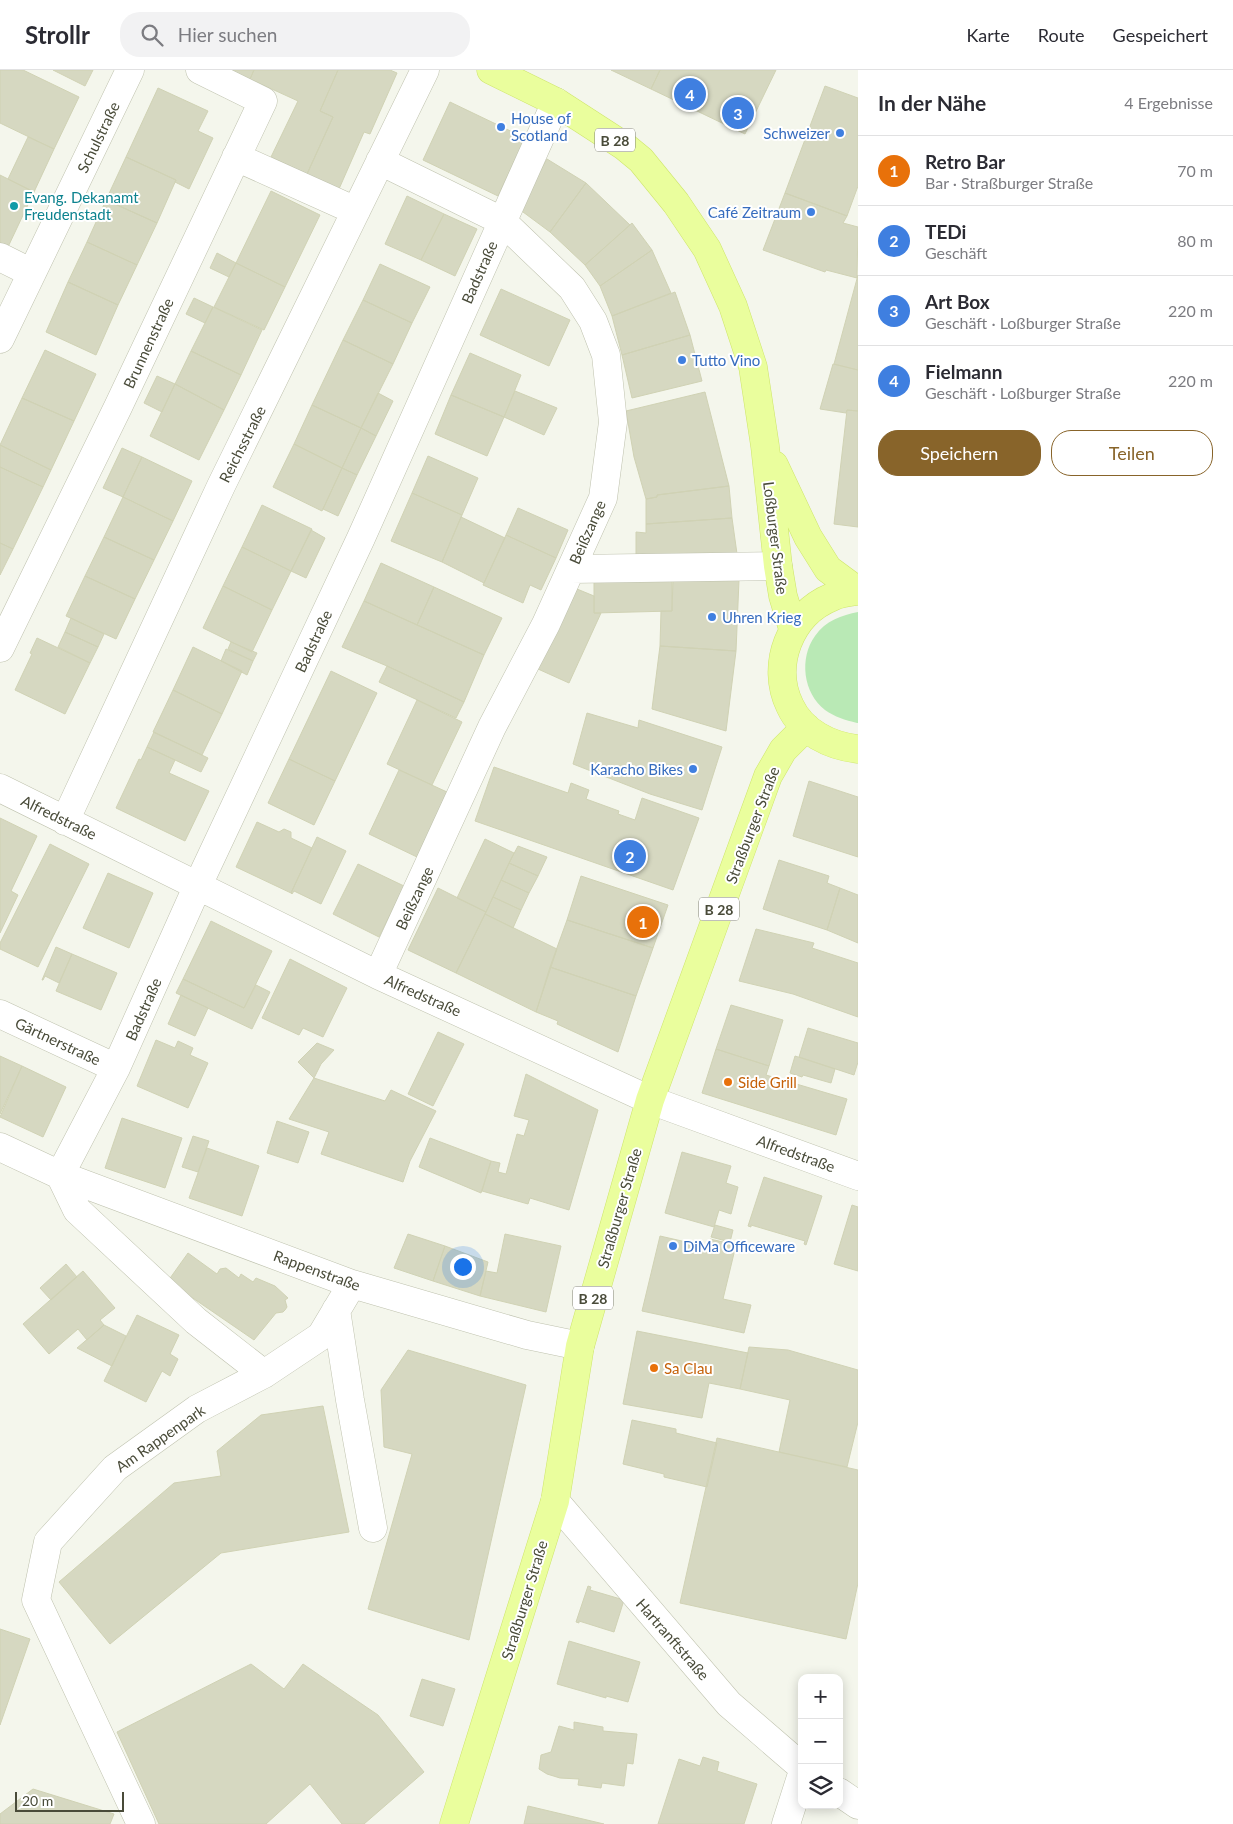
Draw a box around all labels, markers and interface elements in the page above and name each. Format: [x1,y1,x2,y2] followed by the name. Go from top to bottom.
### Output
[120,12,470,57] search box
[25,20,90,49] text: Strollr
[138,21,166,49] icon: search
[178,23,277,46] text: Hier suchen
[966,24,1010,46] text: Karte
[1038,24,1085,46] text: Route
[1113,24,1208,46] text: Gespeichert
[674,75,706,113] pin: 4
[878,90,986,115] text: In der Nähe
[1124,93,1213,112] text: 4 Ergebnisse
[722,94,754,132] pin: 3
[73,98,123,175] street label: Schulstraße
[511,109,572,144] place label: House of Scotland
[495,121,507,133] marker: House of Scotland
[763,124,831,142] place label: Schweizer
[834,127,846,139] marker: Schweizer
[595,128,635,152] road number: B 28
[925,150,1005,173] text: Retro Bar
[889,161,899,180] text: 1
[1177,161,1213,180] text: 70 m
[925,173,1093,192] text: Bar · Straßburger Straße
[24,188,139,223] place label: Evang. Dekanamt Freudenstadt
[8,200,20,212] marker: Evang. Dekanamt Freudenstadt
[708,203,801,221] place label: Café Zeitraum
[805,206,817,218] marker: Café Zeitraum
[925,220,966,243] text: TEDi
[889,231,899,250] text: 2
[1177,231,1213,250] text: 80 m
[457,238,501,306] street label: Badstraße
[925,243,987,262] text: Geschäft
[925,290,990,313] text: Art Box
[119,295,177,391] street label: Brunnenstraße
[889,301,899,320] text: 3
[1168,301,1213,320] text: 220 m
[925,313,1121,332] text: Geschäft · Loßburger Straße
[692,351,760,369] place label: Tutto Vino
[676,354,688,366] marker: Tutto Vino
[925,360,1002,383] text: Fielmann
[889,371,899,390] text: 4
[1168,371,1213,390] text: 220 m
[925,383,1121,402] text: Geschäft · Loßburger Straße
[215,403,269,485] street label: Reichsstraße
[878,430,1041,476] button: Speichern
[1051,430,1213,476] button: Teilen
[760,481,792,596] street label: Loßburger Straße
[565,497,609,567] street label: Beißzange
[291,607,335,675] street label: Badstraße
[722,608,801,626] place label: Uhren Krieg
[706,611,718,623] marker: Uhren Krieg
[590,760,683,778] place label: Karacho Bikes
[687,763,699,775] marker: Karacho Bikes
[721,764,783,886] street label: Straßburger Straße
[18,791,100,843] street label: Alfredstraße
[614,837,646,875] pin: 2
[391,863,437,933] street label: Beißzange
[699,898,739,921] road number: B 28
[627,903,659,941] pin: 1
[382,970,464,1020] street label: Alfredstraße
[121,975,165,1043] street label: Badstraße
[12,1013,104,1069] street label: Gärtnerstraße
[738,1073,797,1091] place label: Side Grill
[722,1076,734,1088] marker: Side Grill
[755,1131,838,1175] street label: Alfredstraße
[593,1146,645,1270] street label: Straßburger Straße
[683,1237,795,1255] place label: DiMa Officeware
[667,1240,679,1252] marker: DiMa Officeware
[271,1246,363,1294] street label: Rappenstraße
[450,1254,476,1280] your location
[573,1286,613,1310] road number: B 28
[664,1359,713,1377] place label: Sa Clau
[648,1362,660,1374] marker: Sa Clau
[112,1400,209,1476] street label: Am Rappenpark
[497,1538,551,1662] street label: Straßburger Straße
[633,1595,713,1683] street label: Hartranftstraße
[798,1674,843,1809] map controls
[798,1674,843,1719] button: +
[798,1719,843,1764] button: −
[798,1764,843,1809] button: layers
[15,1789,124,1812] scale bar
[22,1792,53,1809] text: 20 m

